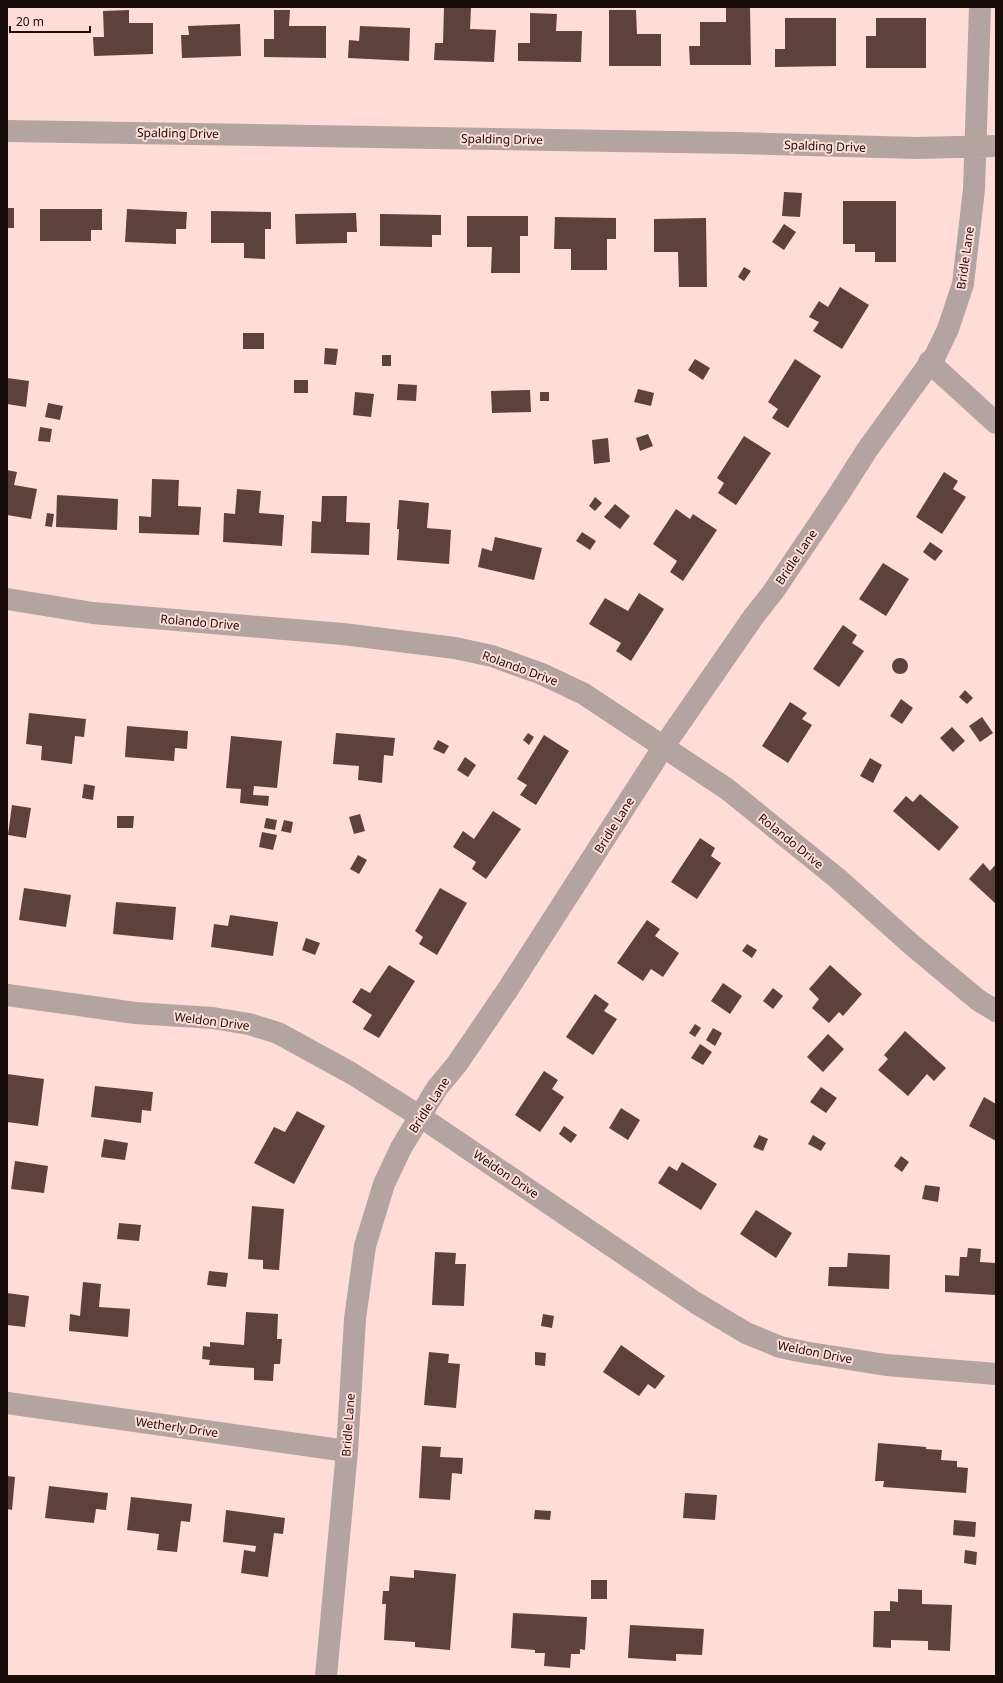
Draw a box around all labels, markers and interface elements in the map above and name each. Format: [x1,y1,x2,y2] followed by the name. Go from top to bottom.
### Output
[10,8,90,34] scale bar
[16,13,44,30] text: 20 m
[137,124,219,142] street label: Spalding Drive
[461,130,543,148] street label: Spalding Drive
[784,136,866,156] street label: Spalding Drive
[952,225,978,291] street label: Bridle Lane
[771,526,821,588] street label: Bridle Lane
[160,610,241,634] street label: Rolando Drive
[480,646,560,690] street label: Rolando Drive
[590,793,638,856] street label: Bridle Lane
[755,809,827,873] street label: Rolando Drive
[173,1008,251,1034] street label: Weldon Drive
[405,1074,454,1136] street label: Bridle Lane
[470,1146,542,1202] street label: Weldon Drive
[776,1336,854,1368] street label: Weldon Drive
[337,1393,359,1457] street label: Bridle Lane
[135,1413,220,1441] street label: Wetherly Drive

